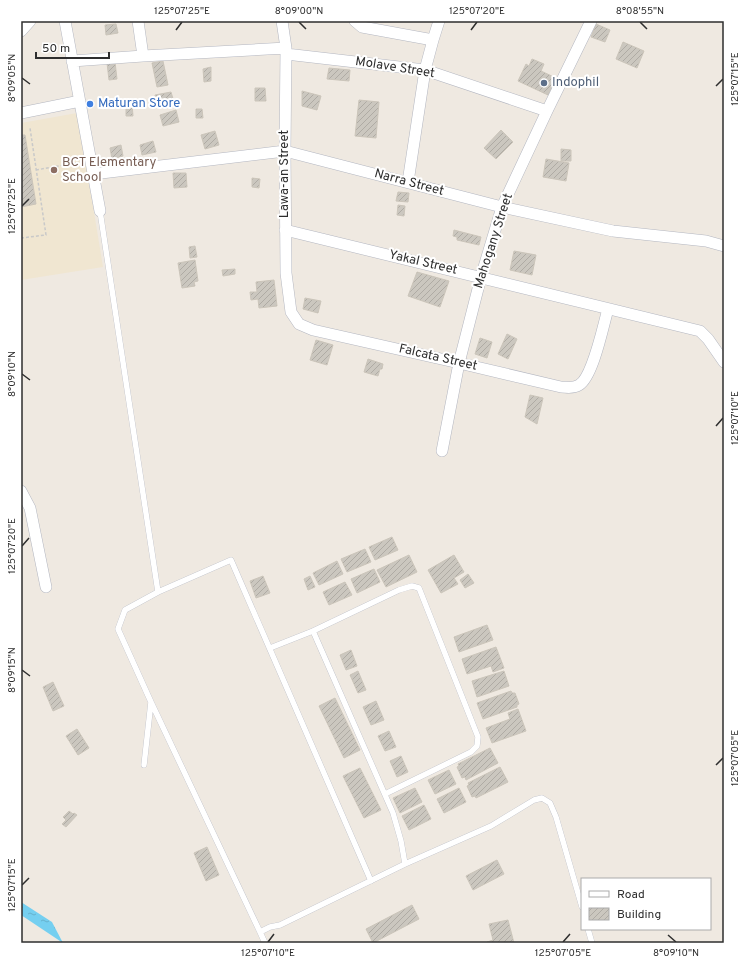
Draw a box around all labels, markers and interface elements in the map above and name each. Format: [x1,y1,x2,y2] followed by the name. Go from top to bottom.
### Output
[154,5,210,18] text: 125°07'25"E
[275,5,323,18] text: 8°09'00"N
[449,5,505,18] text: 125°07'20"E
[616,5,664,18] text: 8°08'55"N
[36,34,109,60] scale bar
[42,41,70,57] text: 50 m
[729,52,742,106] text: 125°07'15"E
[6,54,19,102] text: 8°09'05"N
[354,54,436,82] street label: Molave Street
[552,75,599,91] place label: Indophil
[539,78,549,88] marker: Indophil
[98,96,180,112] place label: Maturan Store
[85,99,95,109] marker: Maturan Store
[277,130,293,218] street label: Lawa-an Street
[62,155,157,186] place label: BCT Elementary School
[49,165,59,175] marker: BCT Elementary School
[372,166,446,200] street label: Narra Street
[6,178,19,234] text: 125°07'25"E
[471,191,517,291] street label: Mahogany Street
[387,247,459,279] street label: Yakal Street
[397,341,479,375] street label: Falcata Street
[6,351,19,397] text: 8°09'10"N
[729,391,742,445] text: 125°07'10"E
[6,518,19,574] text: 125°07'20"E
[6,647,19,693] text: 8°09'15"N
[729,730,742,786] text: 125°07'05"E
[6,858,19,912] text: 125°07'15"E
[581,878,711,930] legend
[617,887,645,903] text: Road
[617,907,661,923] text: Building
[241,947,295,960] text: 125°07'10"E
[535,947,591,960] text: 125°07'05"E
[653,947,699,960] text: 8°09'10"N

